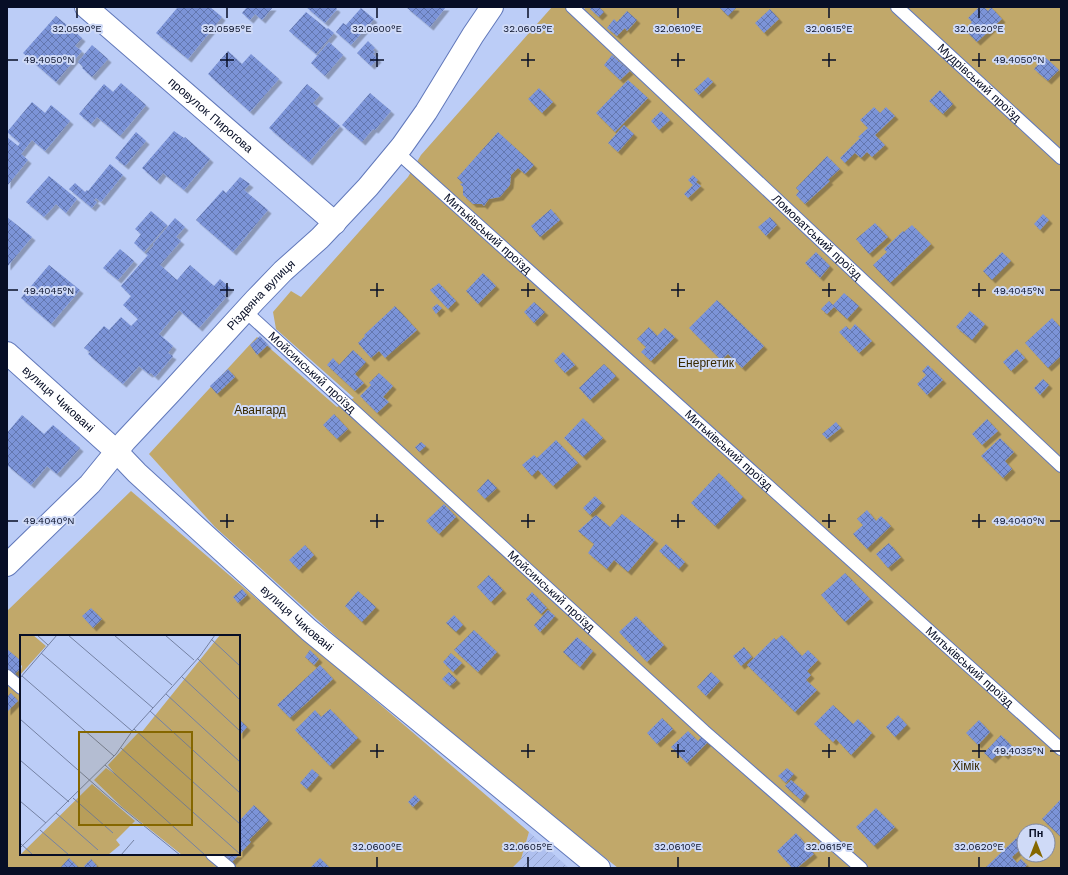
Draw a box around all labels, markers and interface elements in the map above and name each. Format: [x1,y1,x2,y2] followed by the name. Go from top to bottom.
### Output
[52,23,102,34] text: 32.0590°E
[202,23,252,34] text: 32.0595°E
[352,23,402,34] text: 32.0600°E
[503,23,553,34] text: 32.0605°E
[654,23,702,34] text: 32.0610°E
[805,23,853,34] text: 32.0615°E
[954,23,1004,34] text: 32.0620°E
[935,41,1024,125] street label: Мудрівський проїзд
[23,54,75,65] text: 49.4050°N
[993,54,1045,65] text: 49.4050°N
[165,75,256,156] street label: провулок Пирогова
[441,191,534,277] street label: Митьківський проїзд
[769,191,865,282] street label: Ломоватський проїзд
[224,257,298,333] street label: Різдвяна вулиця
[24,285,74,296] text: 49.4045°N
[994,285,1044,296] text: 49.4045°N
[266,329,359,416] street label: Мойсинський проїзд
[678,356,735,370] park label: Енергетик
[19,363,97,435] street label: вулиця Чиковані
[234,403,286,417] park label: Авангард
[682,407,775,493] street label: Митьківський проїзд
[23,515,75,526] text: 49.4040°N
[993,515,1045,526] text: 49.4040°N
[505,548,598,635] street label: Мойсинський проїзд
[258,582,336,654] street label: вулиця Чиковані
[923,624,1016,710] street label: Митьківський проїзд
[20,635,240,855] inset map
[994,745,1044,756] text: 49.4035°N
[953,759,980,773] park label: Хімік
[1016,823,1056,863] north arrow
[1029,827,1043,840] text: Пн
[352,841,402,852] text: 32.0600°E
[503,841,553,852] text: 32.0605°E
[654,841,702,852] text: 32.0610°E
[805,841,853,852] text: 32.0615°E
[954,841,1004,852] text: 32.0620°E

